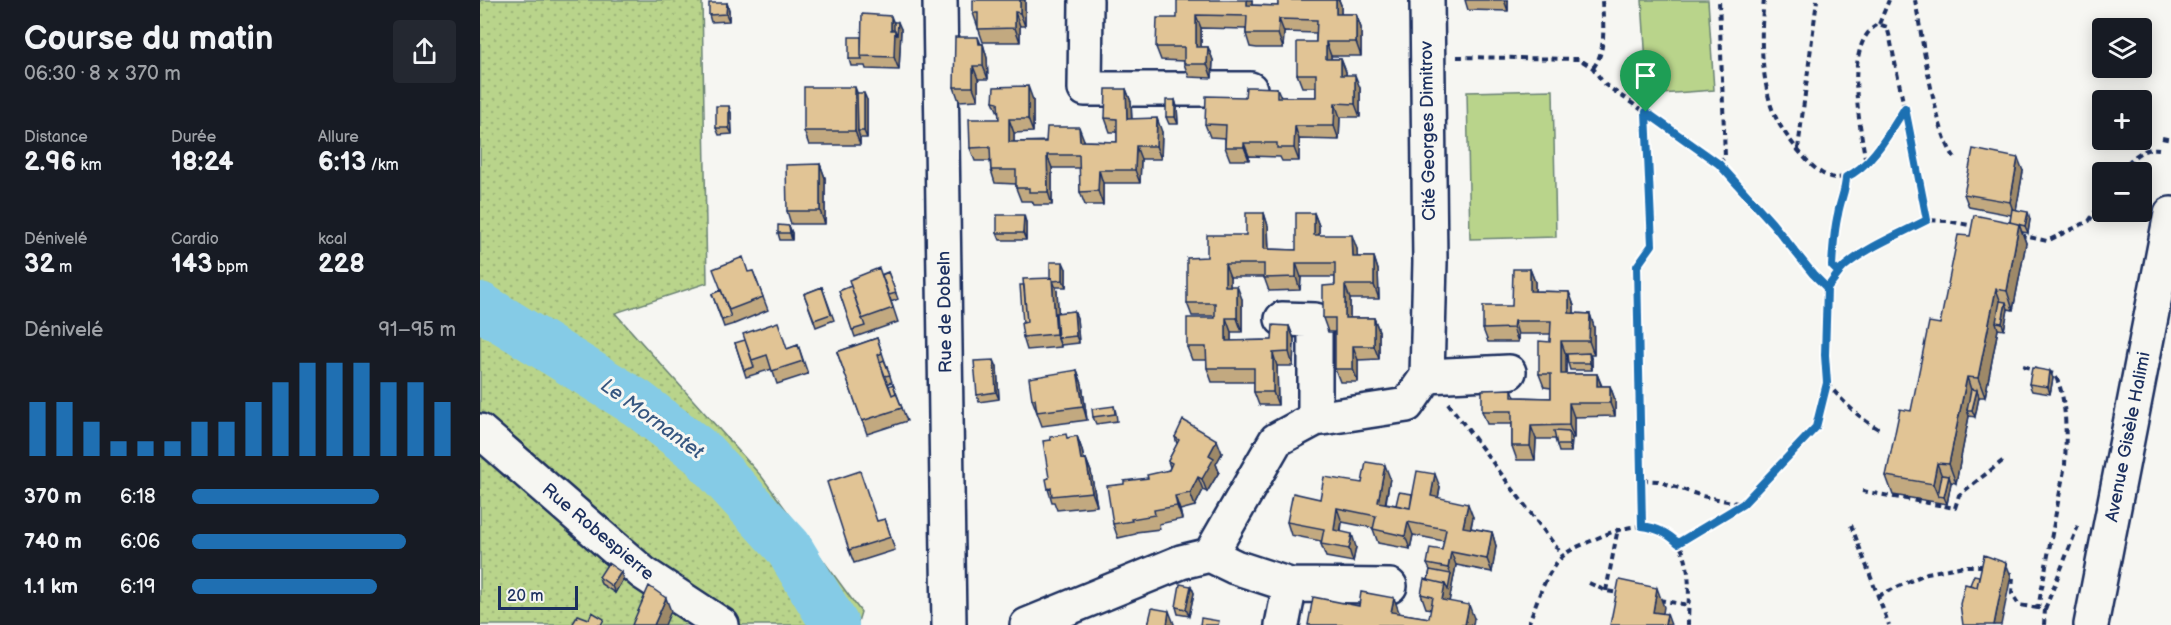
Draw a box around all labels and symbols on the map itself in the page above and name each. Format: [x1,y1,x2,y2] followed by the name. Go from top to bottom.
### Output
[1416,41,1440,221] street label: Cité Georges Dimitrov
[1620,50,1671,112] pin
[933,251,957,373] street label: Rue de Dobeln
[2101,350,2155,524] street label: Avenue Gisèle Halimi
[596,374,709,465] water label: Le Mornantet
[538,479,659,585] street label: Rue Robespierre
[498,583,578,610] scale bar

